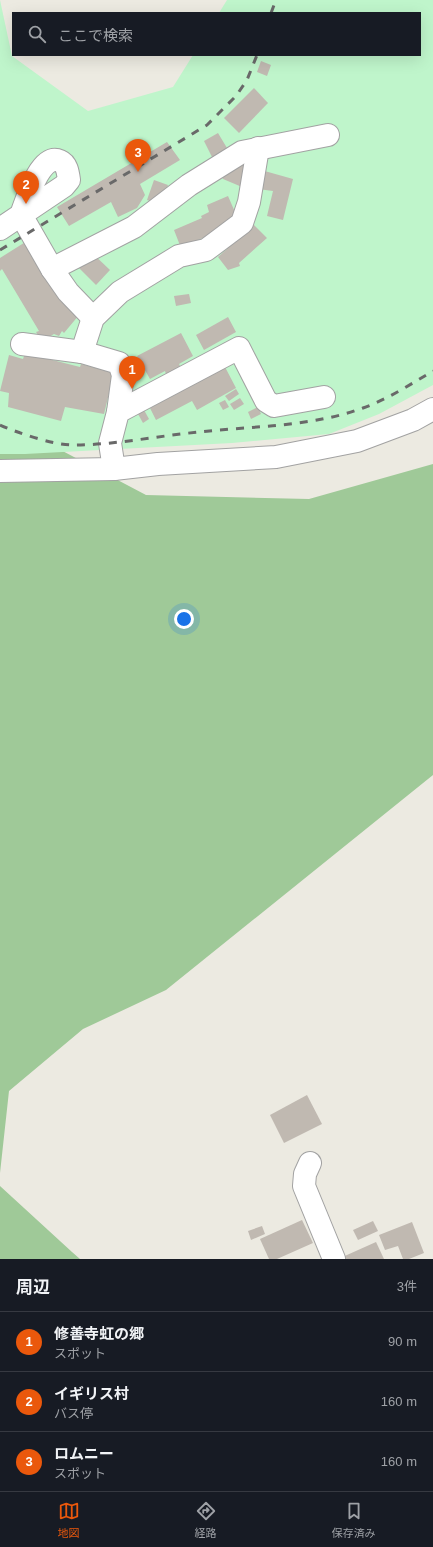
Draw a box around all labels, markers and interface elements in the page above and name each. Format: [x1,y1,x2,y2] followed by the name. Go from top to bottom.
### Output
[12,12,421,56] search box
[26,23,48,45] icon: search
[58,27,133,44] text: ここで検索
[125,139,151,172] pin: 3
[13,171,39,204] pin: 2
[119,356,145,389] pin: 1
[174,609,194,629] your location
[16,1278,50,1297] text: 周辺
[397,1279,417,1294] text: 3件
[54,1325,144,1342] text: 修善寺虹の郷
[25,1334,33,1349] text: 1
[388,1334,417,1349] text: 90 m
[54,1346,106,1361] text: スポット
[54,1385,129,1402] text: イギリス村
[25,1394,33,1409] text: 2
[381,1394,417,1409] text: 160 m
[54,1406,93,1421] text: バス停
[54,1445,114,1462] text: ロムニー
[25,1454,33,1469] text: 3
[381,1454,417,1469] text: 160 m
[54,1466,106,1481] text: スポット
[58,1500,80,1540] tab: 地図
[195,1500,217,1540] tab: 経路
[332,1500,376,1540] tab: 保存済み

